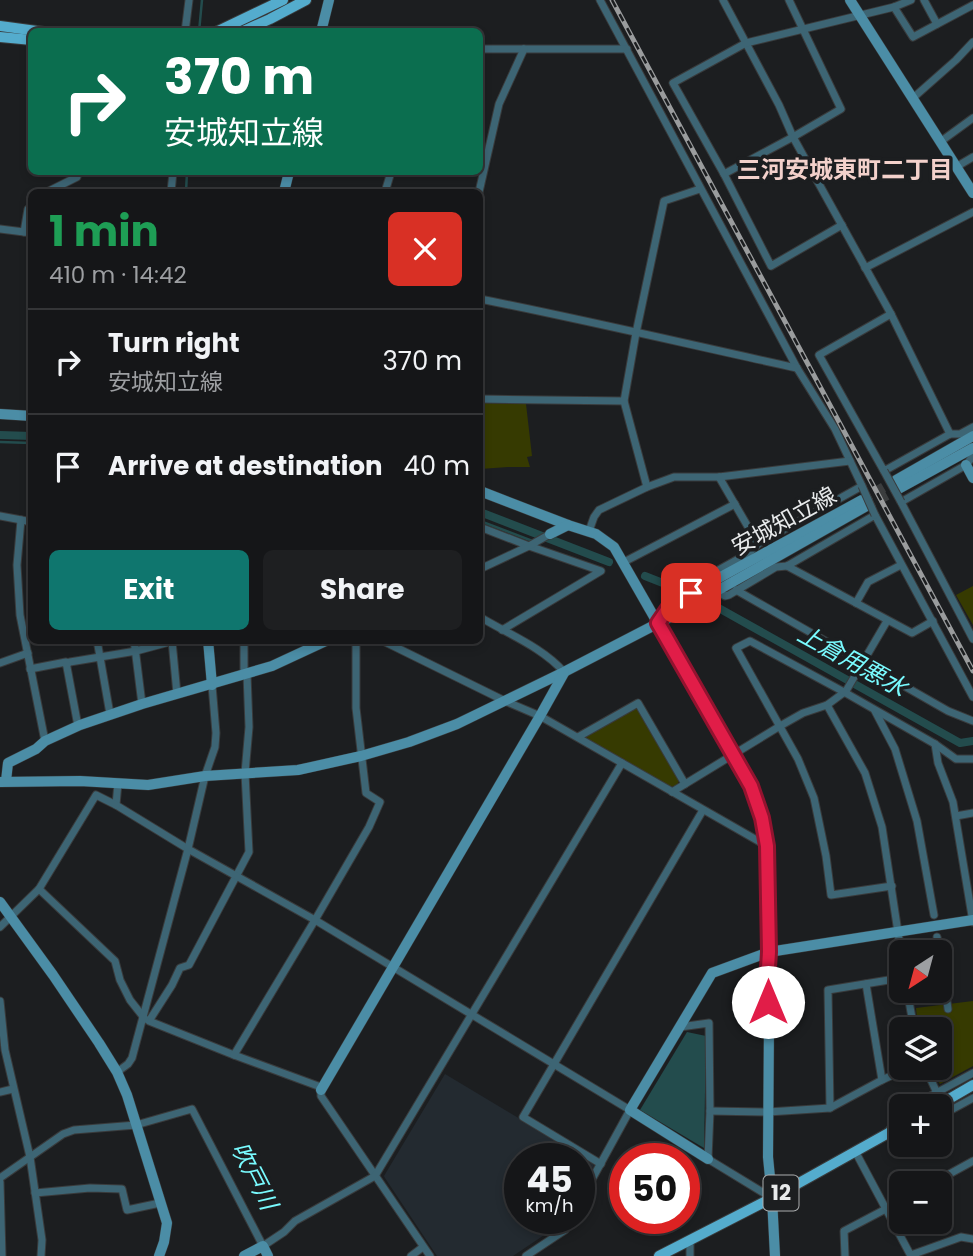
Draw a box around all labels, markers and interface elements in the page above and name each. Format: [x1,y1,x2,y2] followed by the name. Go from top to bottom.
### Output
[164,43,314,111] text: 370 m
[49,56,140,147] icon: right
[164,110,324,155] text: 安城知立線
[737,153,953,186] district label: 三河安城東町二丁目
[49,202,159,261] text: 1 min
[388,212,462,286] button: close
[49,259,187,291] text: 410 m · 14:42
[108,325,240,361] text: Turn right
[49,343,87,381] icon: right
[382,343,462,379] text: 370 m
[108,366,223,398] text: 安城知立線
[49,448,87,486] icon: arrive
[108,448,383,484] text: Arrive at destination
[404,448,470,484] text: 40 m
[726,479,842,563] street label: 安城知立線
[49,550,249,630] button: Exit
[263,550,462,630] button: Share
[661,563,721,623] pin
[672,574,710,612] icon: arrive
[792,617,915,706] water label: 上倉用悪水
[889,940,952,1003] north arrow
[889,940,952,1234] map controls
[731,965,805,1039] position arrow
[889,1017,952,1080] button: layers
[889,1094,952,1157] button: +
[223,1136,287,1218] water label: 吹戸川
[609,1143,700,1234] speed limit sign: 50
[526,1155,573,1204] text: 45
[889,1171,952,1234] button: −
[764,1176,798,1210] road number: 12
[526,1193,573,1218] text: km/h

